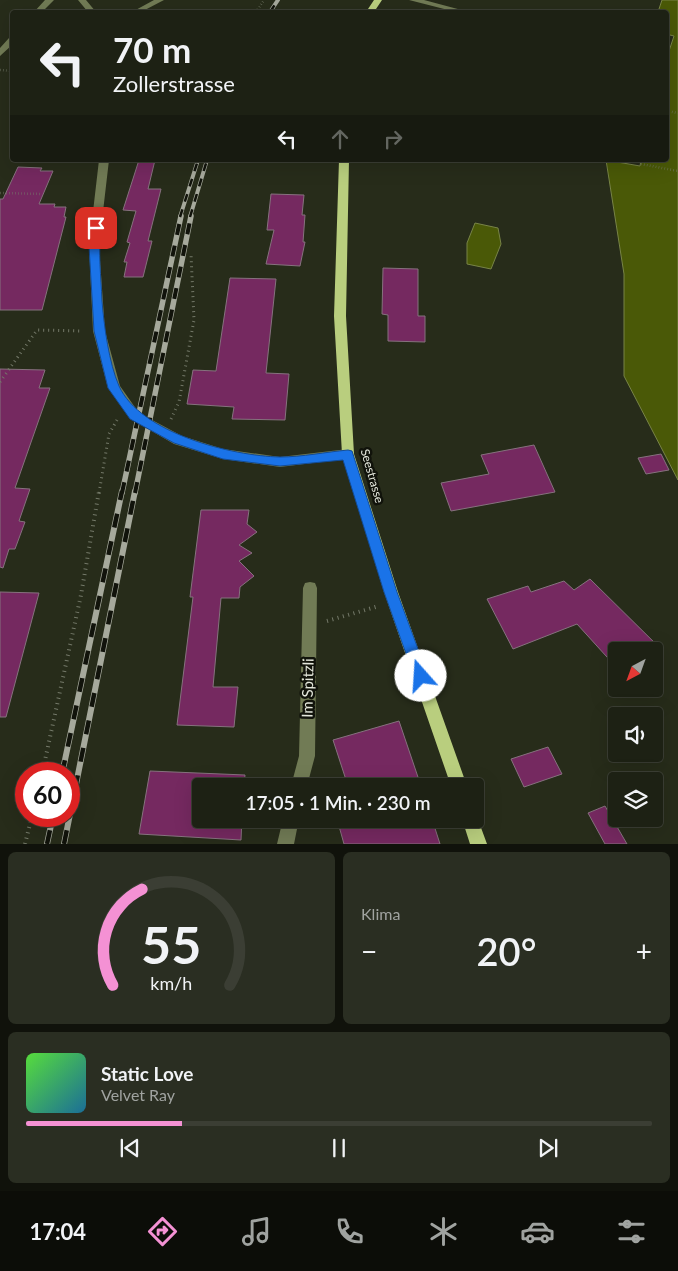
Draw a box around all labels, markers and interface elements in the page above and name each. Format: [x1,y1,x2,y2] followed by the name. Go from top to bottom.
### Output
[113,28,191,70] text: 70 m
[30,30,95,95] icon: left
[113,70,235,97] text: Zollerstrasse
[273,125,301,153] icon: left
[326,125,354,153] icon: ahead
[379,125,407,153] icon: right
[75,207,117,249] pin
[82,214,110,242] icon: arrive
[358,447,387,505] street label: Seestrasse
[608,642,662,698] north arrow
[608,642,663,827] map controls
[394,649,446,701] position arrow
[297,658,317,718] street label: Im Spitzli
[608,707,663,762] button: sound
[15,762,80,827] speed limit sign: 60
[608,772,663,827] button: layers
[246,791,430,814] text: 17:05 · 1 Min. · 230 m
[361,904,400,923] text: Klima
[141,913,202,975] text: 55
[477,928,536,974] text: 20°
[361,934,377,968] text: −
[636,934,652,968] text: +
[151,972,192,994] text: km/h
[101,1062,193,1085] text: Static Love
[101,1085,175,1104] text: Velvet Ray
[116,1134,144,1162] icon: previous
[325,1134,353,1162] icon: pause
[534,1134,562,1162] icon: next
[145,1214,180,1249] icon: directions
[239,1214,274,1249] icon: music
[332,1214,367,1249] icon: phone
[426,1214,461,1249] icon: climate
[520,1214,555,1249] icon: car
[614,1214,649,1249] icon: filters
[29,1218,86,1245] text: 17:04

